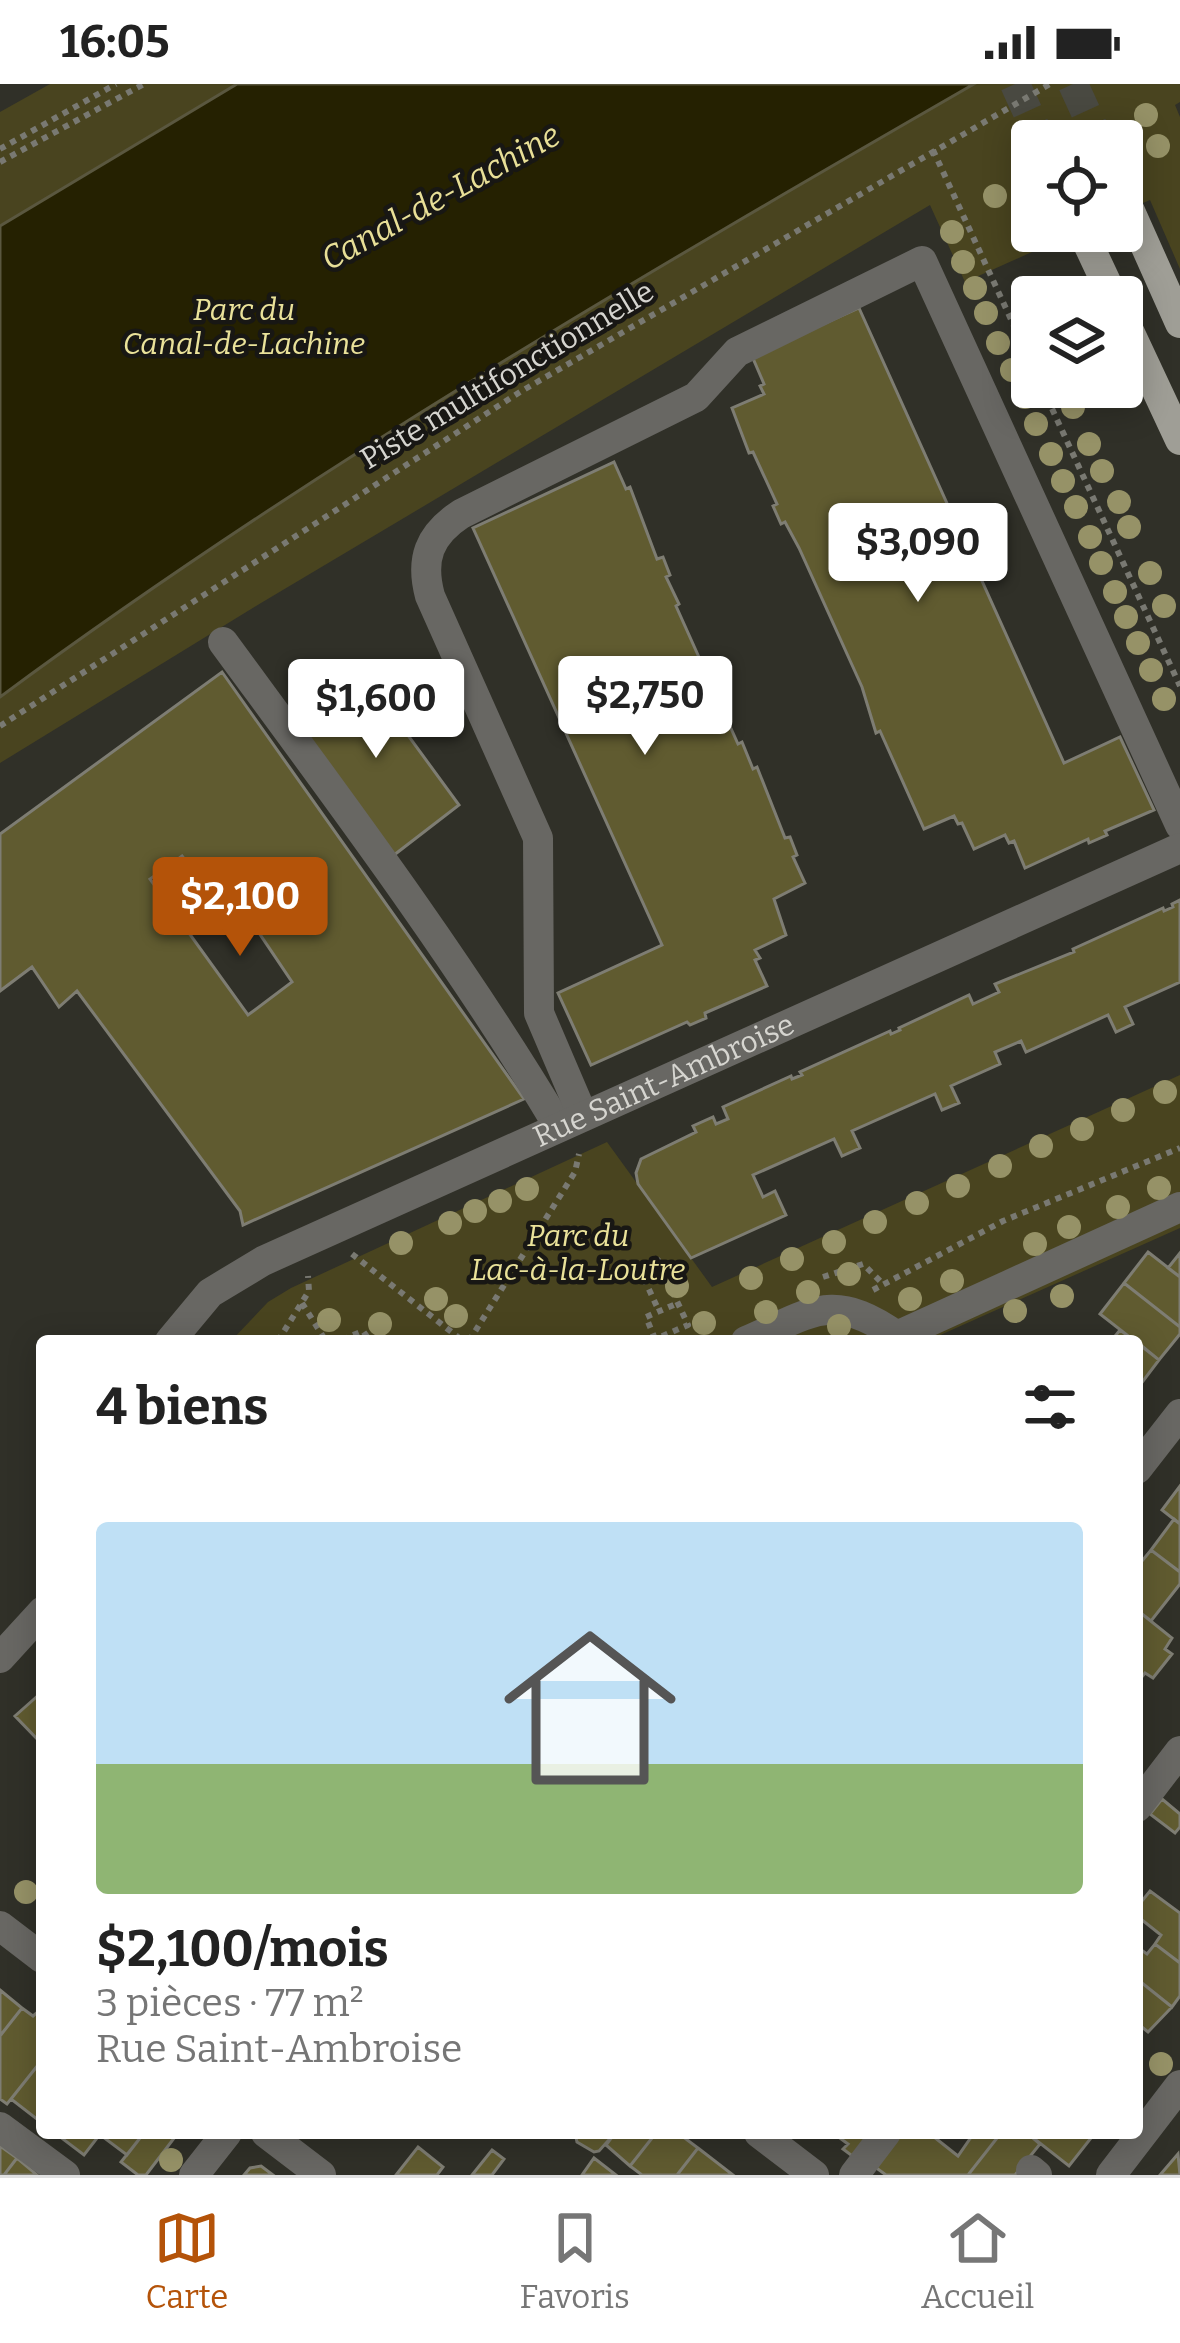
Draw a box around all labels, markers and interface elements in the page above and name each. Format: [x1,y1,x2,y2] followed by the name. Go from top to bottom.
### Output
[60,15,170,69] text: 16:05
[314,115,567,279] water label: Canal-de-Lachine
[1011,120,1143,408] map controls
[1011,120,1143,252] button: locate
[354,273,660,477] street label: Piste multifonctionnelle
[1011,276,1143,408] button: layers
[123,292,365,362] park label: Parc du Canal-de-Lachine
[820,503,1016,605] pin: $3,090
[856,519,980,565] text: $3,090
[547,656,743,758] pin: $2,750
[278,659,474,761] pin: $1,600
[585,672,705,718] text: $2,750
[315,675,437,721] text: $1,600
[142,857,338,959] pin: $2,100
[180,873,300,919] text: $2,100
[528,1006,800,1155] street label: Rue Saint-Ambroise
[471,1218,685,1288] park label: Parc du Lac-à-la-Loutre
[1017,1374,1083,1440] icon: filters
[96,1376,268,1438] text: 4 biens
[482,1600,698,1816] icon: home
[96,1918,389,1980] text: $2,100/mois
[96,1980,364,2026] text: 3 pièces · 77 m²
[96,2026,462,2072] text: Rue Saint-Ambroise
[146,2205,228,2317] tab: Carte
[520,2205,630,2317] tab: Favoris
[921,2205,1034,2317] tab: Accueil

